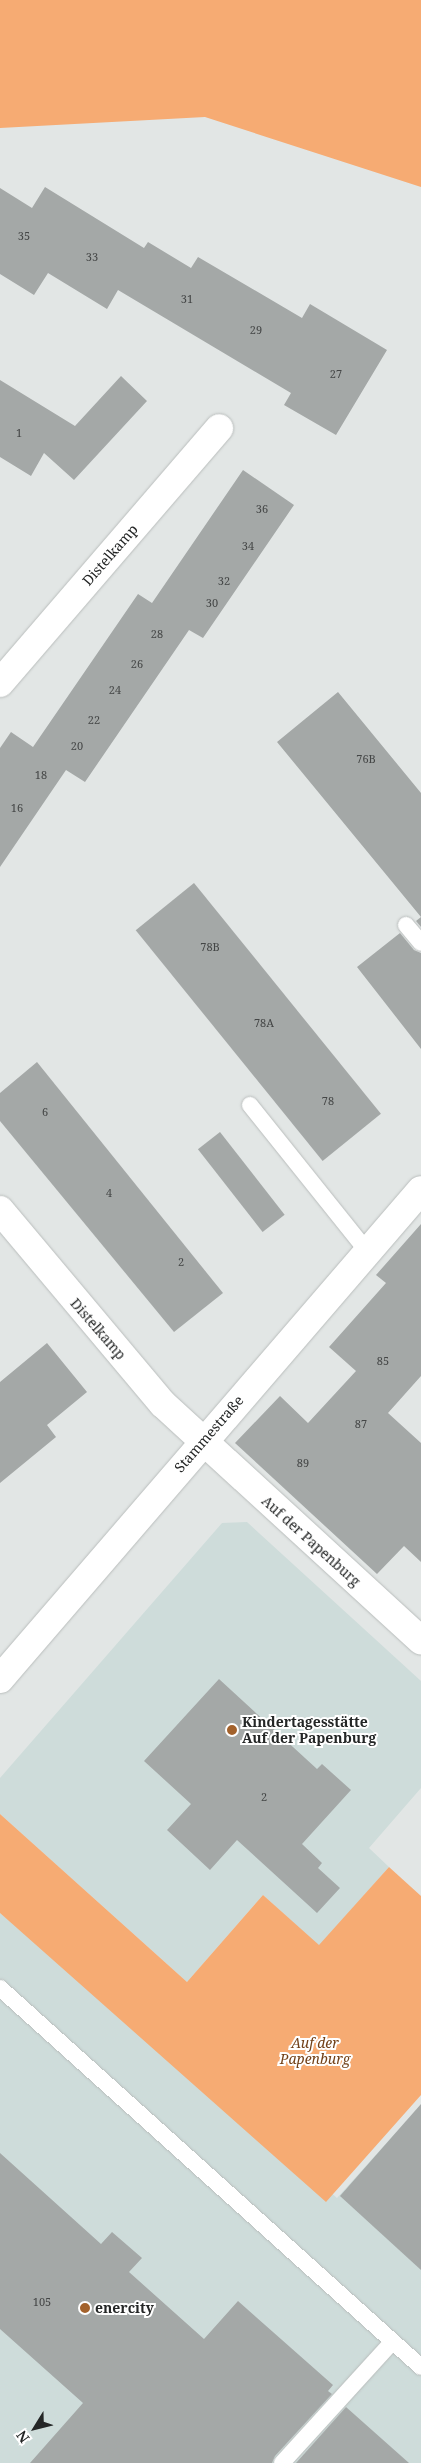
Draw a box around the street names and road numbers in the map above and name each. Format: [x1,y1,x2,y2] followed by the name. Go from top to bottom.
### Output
[79,521,141,589] street label: Distelkamp
[67,1295,129,1363] street label: Distelkamp
[171,1392,247,1476] street label: Stammestraße
[258,1492,364,1590] street label: Auf der Papenburg

